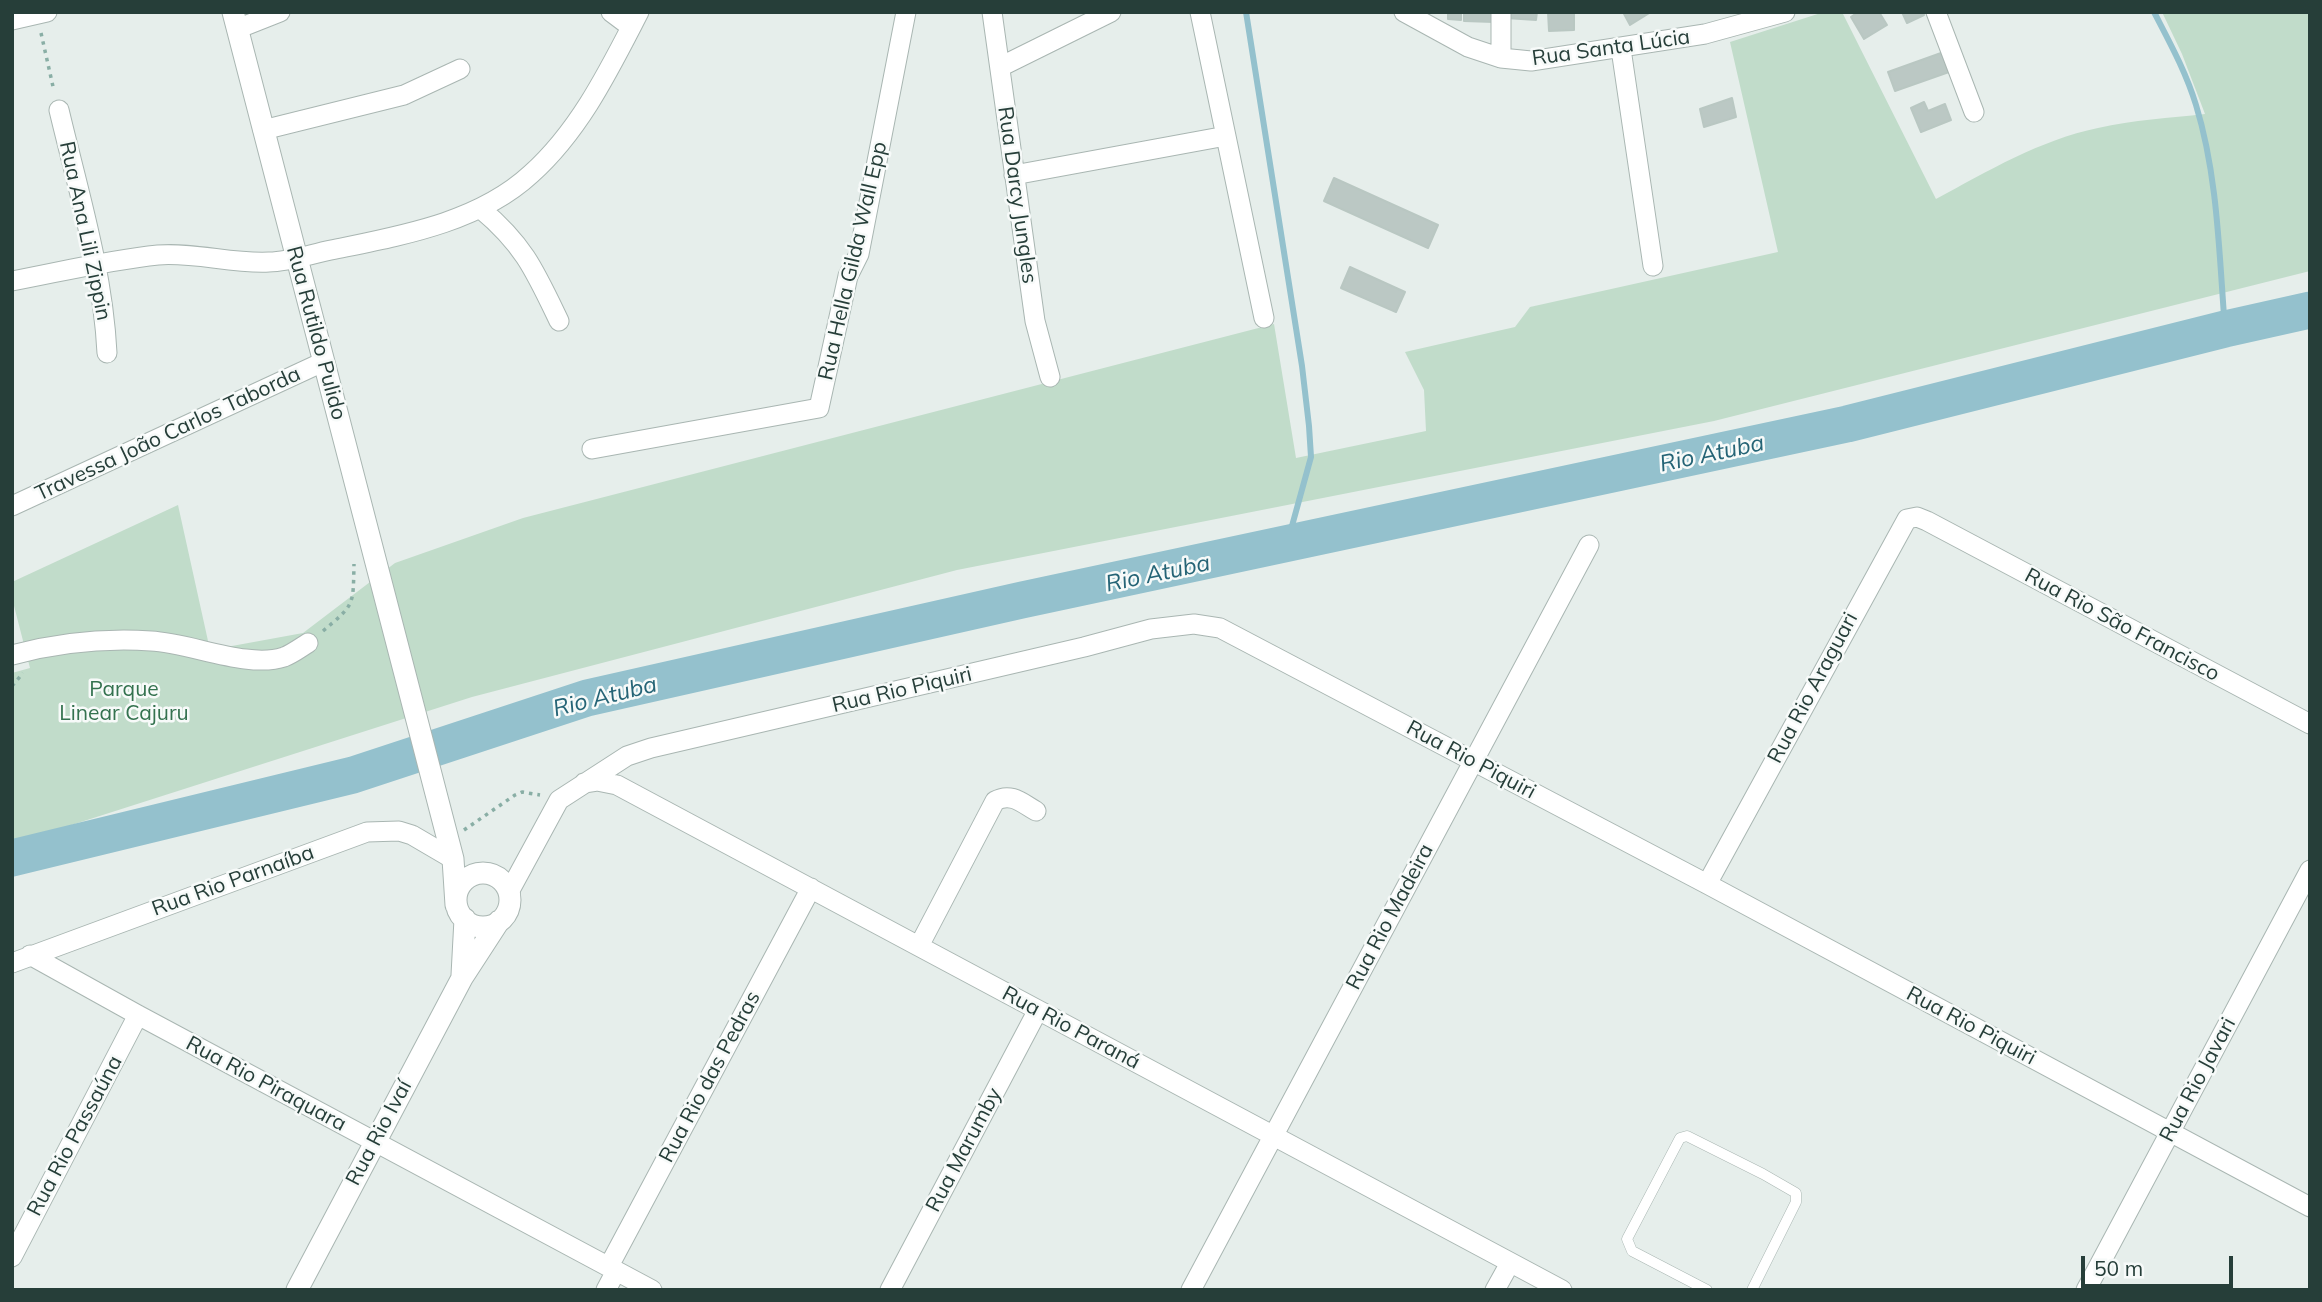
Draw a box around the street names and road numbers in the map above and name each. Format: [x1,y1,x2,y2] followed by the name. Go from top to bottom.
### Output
[1530,24,1692,72] street label: Rua Santa Lúcia
[992,105,1042,285] street label: Rua Darcy Jungles
[54,139,116,323] street label: Rua Ana Lili Zippin
[813,139,893,383] street label: Rua Hella Gilda Wall Epp
[281,243,351,423] street label: Rua Rutildo Pulido
[31,361,305,507] street label: Travessa João Carlos Taborda
[2020,563,2224,687] street label: Rua Rio São Francisco
[1763,608,1863,768] street label: Rua Rio Araguari
[830,662,974,718] street label: Rua Rio Piquiri
[1402,715,1540,805] street label: Rua Rio Piquiri
[149,840,317,922] street label: Rua Rio Parnaíba
[1341,840,1439,994] street label: Rua Rio Madeira
[998,981,1144,1075] street label: Rua Rio Paraná
[1902,981,2040,1071] street label: Rua Rio Piquiri
[654,987,766,1167] street label: Rua Rio das Pedras
[2155,1013,2241,1147] street label: Rua Rio Javari
[182,1031,350,1137] street label: Rua Rio Piraquara
[22,1052,128,1220] street label: Rua Rio Passaúna
[341,1076,417,1190] street label: Rua Rio Ivaí
[921,1084,1007,1216] street label: Rua Marumby

